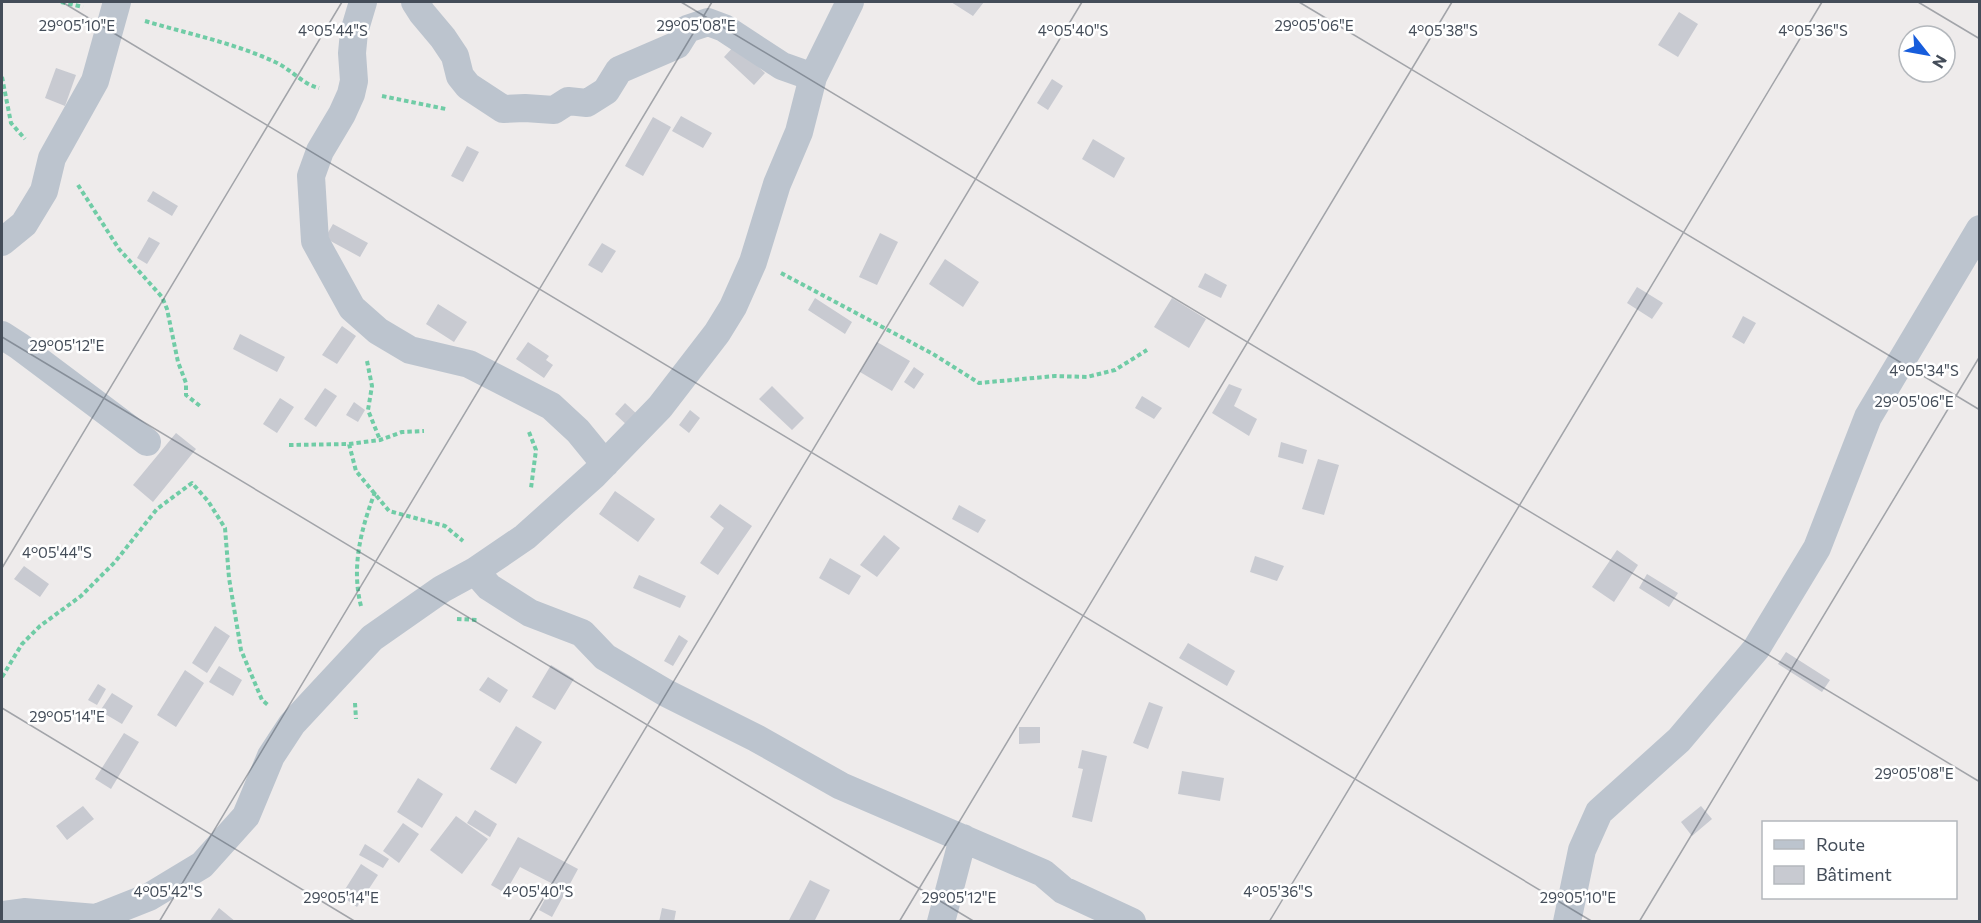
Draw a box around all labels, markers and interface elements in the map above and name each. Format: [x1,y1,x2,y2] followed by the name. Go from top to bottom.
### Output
[39,16,115,34] text: 29°05'10"E
[656,16,736,34] text: 29°05'08"E
[1274,16,1354,34] text: 29°05'06"E
[298,21,368,39] text: 4°05'44"S
[1038,21,1109,39] text: 4°05'40"S
[1408,21,1478,39] text: 4°05'38"S
[1778,21,1848,39] text: 4°05'36"S
[1897,24,1957,84] north arrow
[1929,52,1952,72] text: N
[29,336,105,354] text: 29°05'12"E
[1889,361,1959,379] text: 4°05'34"S
[1874,392,1954,410] text: 29°05'06"E
[22,543,92,561] text: 4°05'44"S
[29,707,105,725] text: 29°05'14"E
[1874,764,1954,782] text: 29°05'08"E
[1762,821,1957,899] legend
[1816,833,1865,855] text: Route
[1816,863,1892,885] text: Bâtiment
[134,882,203,900] text: 4°05'42"S
[503,882,574,900] text: 4°05'40"S
[1243,882,1313,900] text: 4°05'36"S
[303,888,379,906] text: 29°05'14"E
[921,888,997,906] text: 29°05'12"E
[1540,888,1616,906] text: 29°05'10"E

